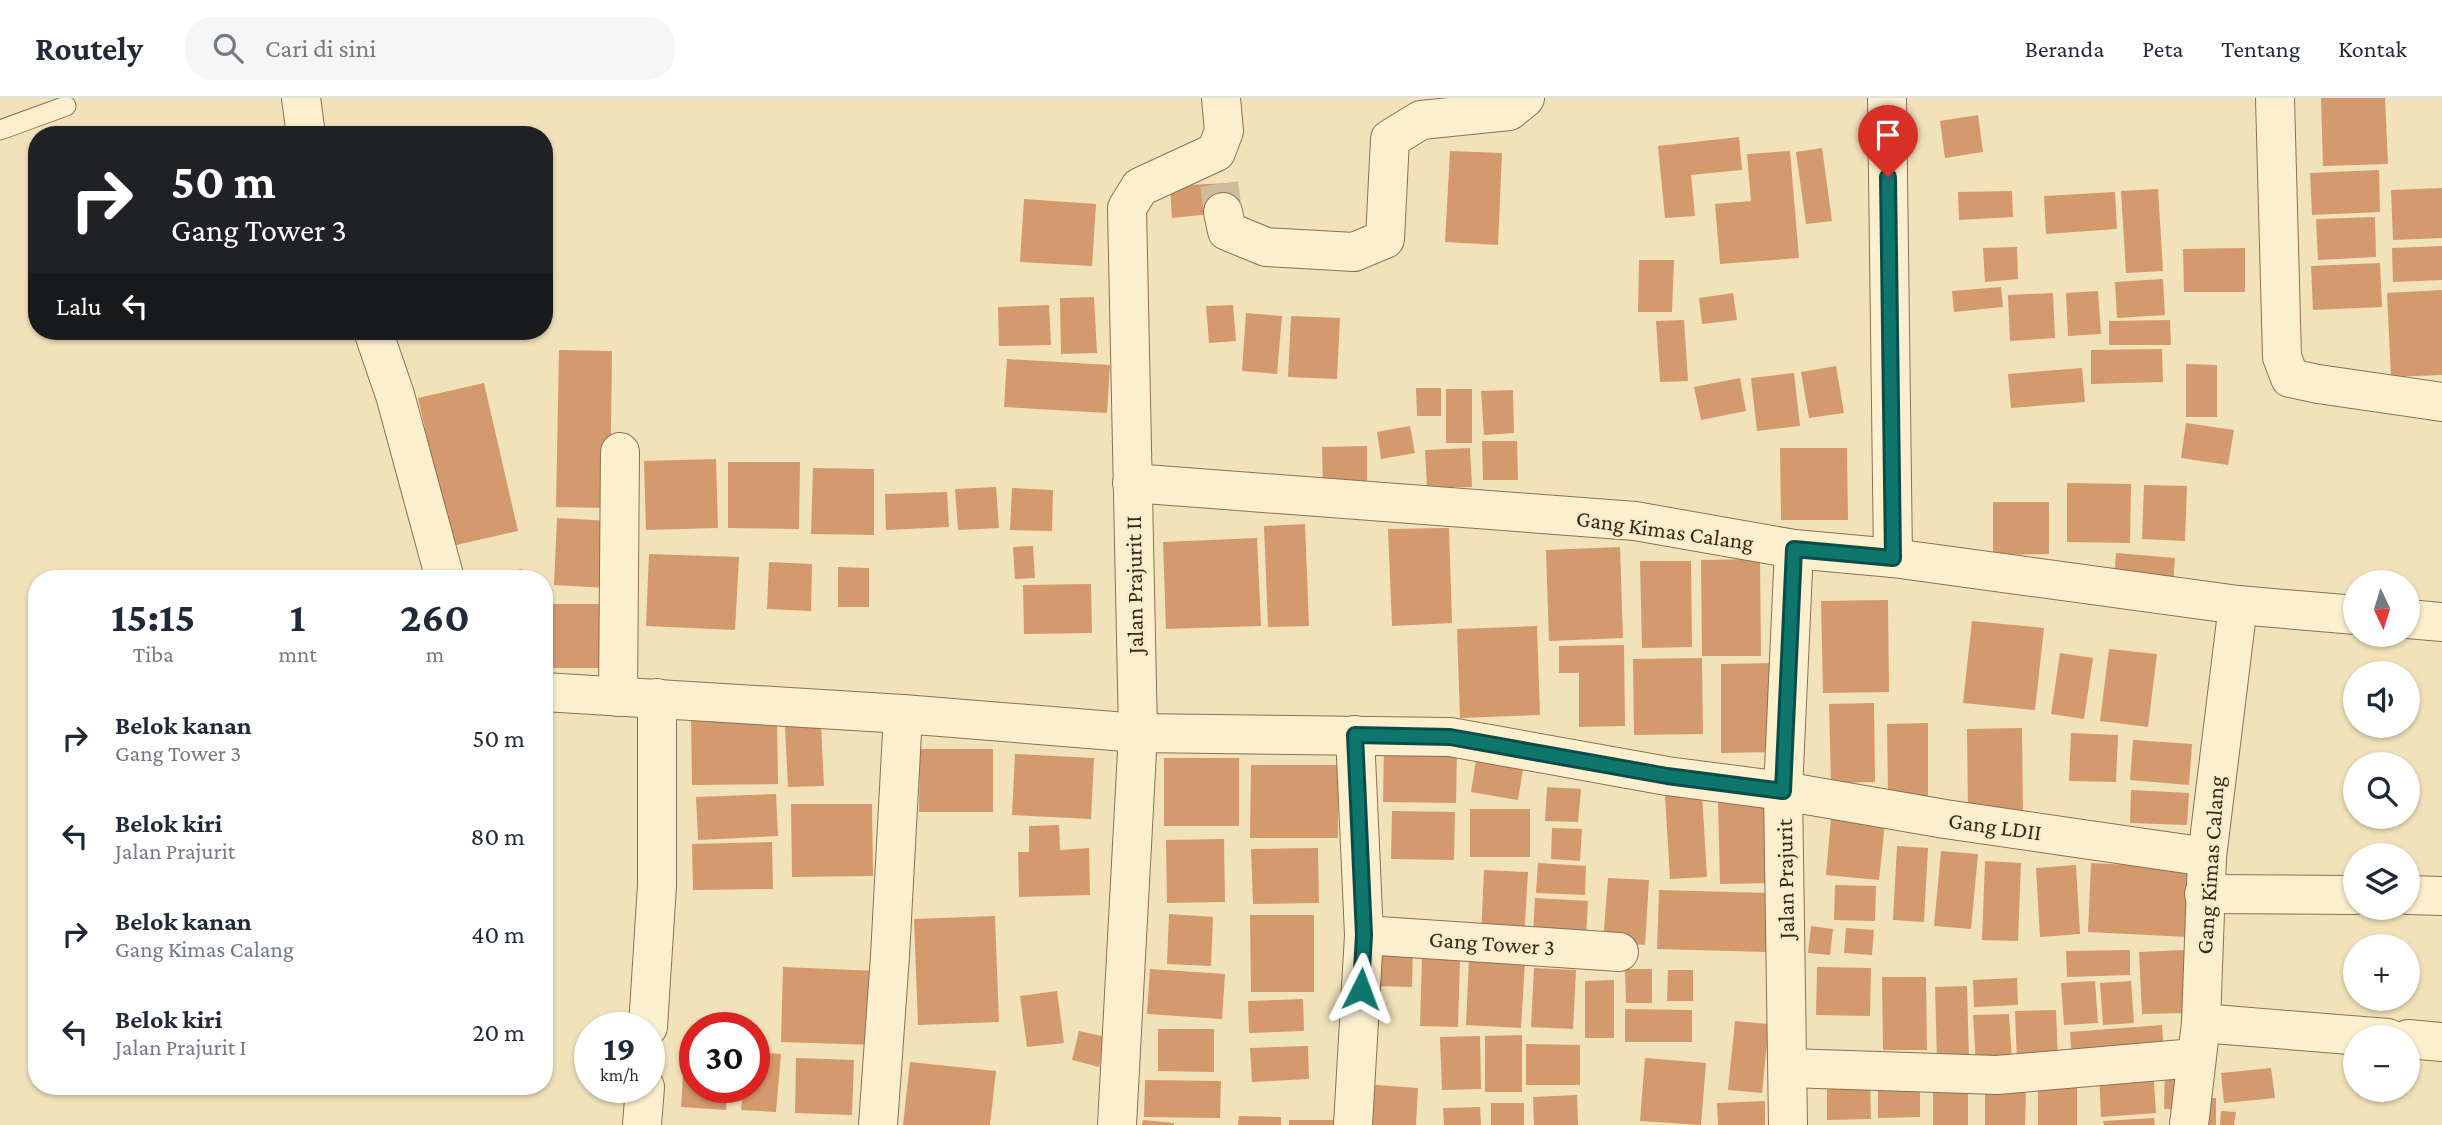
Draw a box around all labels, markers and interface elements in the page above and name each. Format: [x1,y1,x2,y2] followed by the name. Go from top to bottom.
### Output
[185,17,675,80] search box
[209,29,247,67] icon: search
[35,30,143,67] text: Routely
[265,34,376,63] text: Cari di sini
[2025,35,2104,62] text: Beranda
[2142,35,2183,62] text: Peta
[2221,35,2300,62] text: Tentang
[2338,35,2407,62] text: Kontak
[1858,105,1918,177] pin
[1869,116,1907,154] icon: arrive
[56,154,147,245] icon: right
[171,154,276,209] text: 50 m
[171,212,347,248] text: Gang Tower 3
[116,287,154,325] icon: left
[56,292,102,321] text: Lalu
[1575,505,1755,555] street label: Gang Kimas Calang
[1120,516,1148,656] street label: Jalan Prajurit II
[2343,570,2420,648] north arrow
[2343,570,2420,1102] map controls
[111,593,195,640] text: 15:15
[290,593,306,640] text: 1
[400,593,470,640] text: 260
[133,641,174,667] text: Tiba
[278,641,317,667] text: mnt
[426,641,444,667] text: m
[2343,661,2420,738] button: sound
[115,711,252,740] text: Belok kanan
[56,719,94,757] icon: right
[472,724,525,753] text: 50 m
[115,740,241,766] text: Gang Tower 3
[2343,752,2420,829] button: search
[2191,775,2229,955] street label: Gang Kimas Calang
[1947,807,2043,845] street label: Gang LDII
[115,809,222,838] text: Belok kiri
[56,817,94,855] icon: left
[1771,818,1799,941] street label: Jalan Prajurit
[471,822,525,851] text: 80 m
[115,838,235,864] text: Jalan Prajurit
[2343,843,2420,920] button: layers
[115,907,252,936] text: Belok kanan
[56,915,94,953] icon: right
[471,920,525,949] text: 40 m
[1428,926,1556,960] street label: Gang Tower 3
[2343,934,2420,1011] button: +
[115,936,294,962] text: Gang Kimas Calang
[1324,952,1398,1026] position arrow
[115,1005,222,1034] text: Belok kiri
[679,1012,770,1103] speed limit sign: 30
[56,1013,94,1051] icon: left
[472,1018,525,1047] text: 20 m
[2343,1025,2420,1102] button: −
[603,1029,636,1068] text: 19
[115,1034,247,1060] text: Jalan Prajurit I
[600,1065,639,1085] text: km/h

